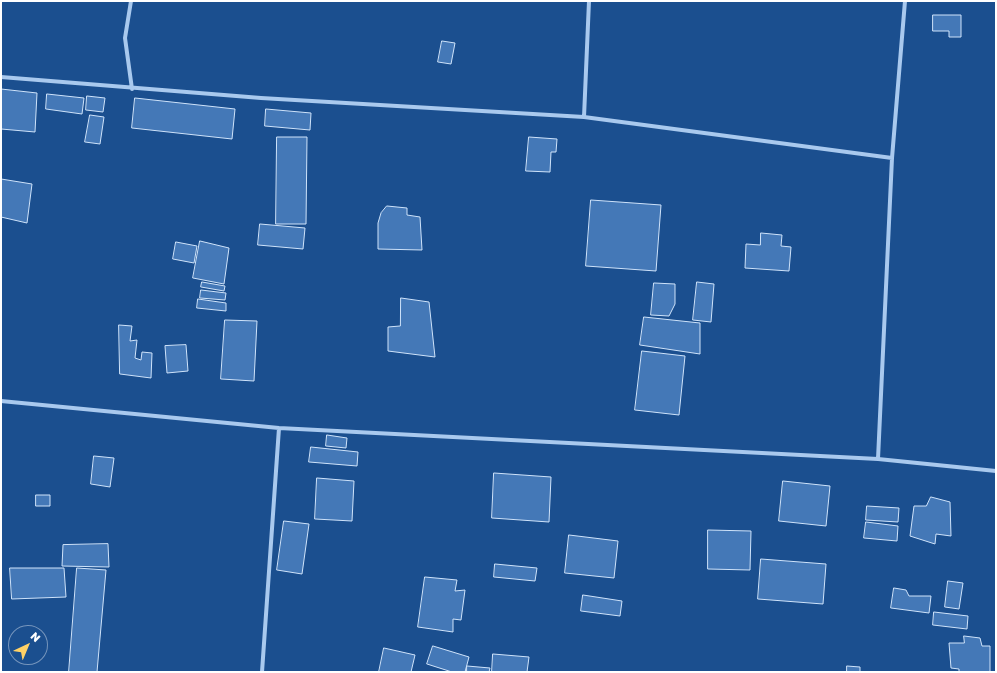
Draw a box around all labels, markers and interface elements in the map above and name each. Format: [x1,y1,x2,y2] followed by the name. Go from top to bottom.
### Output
[8,625,48,665] north arrow
[28,629,44,644] text: N

